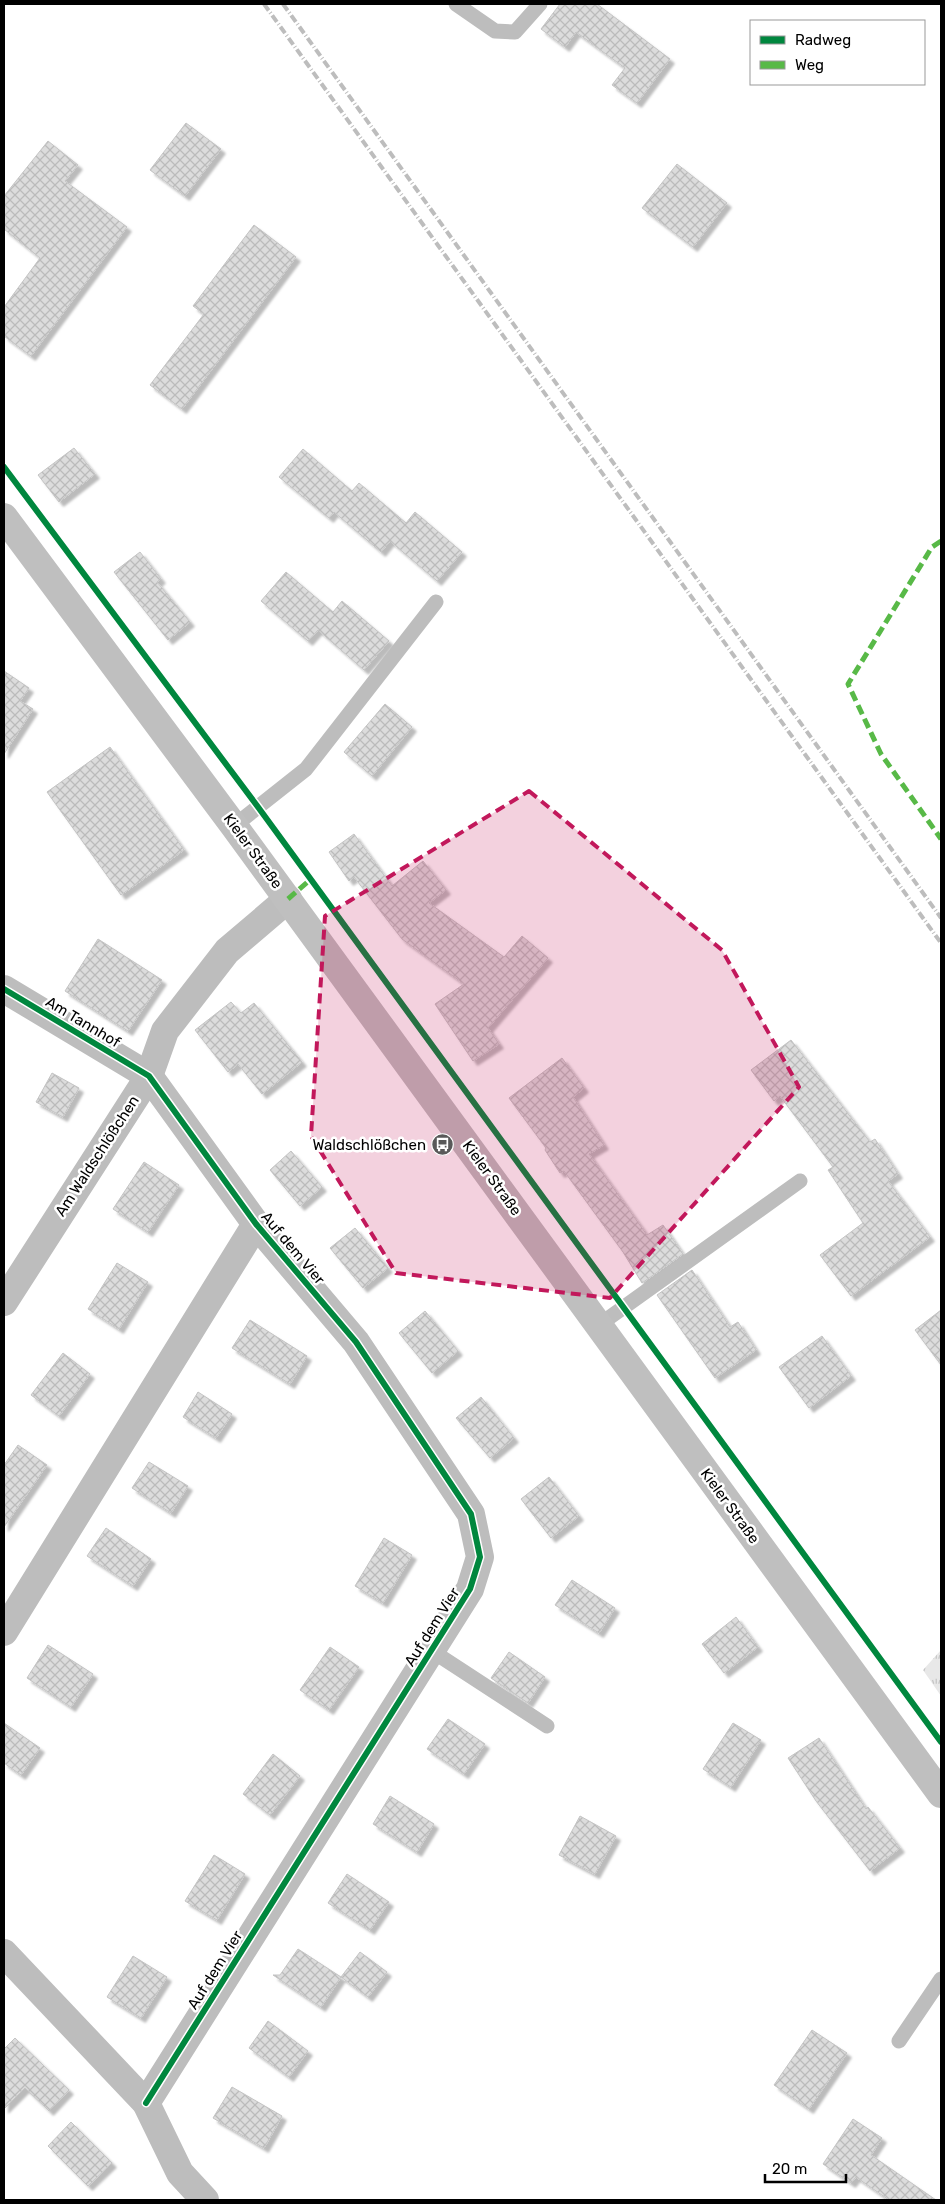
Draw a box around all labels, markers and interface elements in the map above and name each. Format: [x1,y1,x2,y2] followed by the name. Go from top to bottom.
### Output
[750,20,925,85] legend
[795,31,851,49] text: Radweg
[795,56,824,74] text: Weg
[220,810,286,892] street label: Kieler Straße
[42,993,124,1051] street label: Am Tannhof
[51,1092,143,1220] street label: Am Waldschlößchen
[430,1133,454,1157] bus stop icon: Waldschlößchen
[312,1136,426,1154] place label: Waldschlößchen
[459,1137,525,1219] street label: Kieler Straße
[257,1208,329,1288] street label: Auf dem Vier
[697,1465,763,1547] street label: Kieler Straße
[401,1584,464,1670] street label: Auf dem Vier
[184,1927,247,2013] street label: Auf dem Vier
[765,2152,846,2184] scale bar
[772,2160,807,2178] text: 20 m

